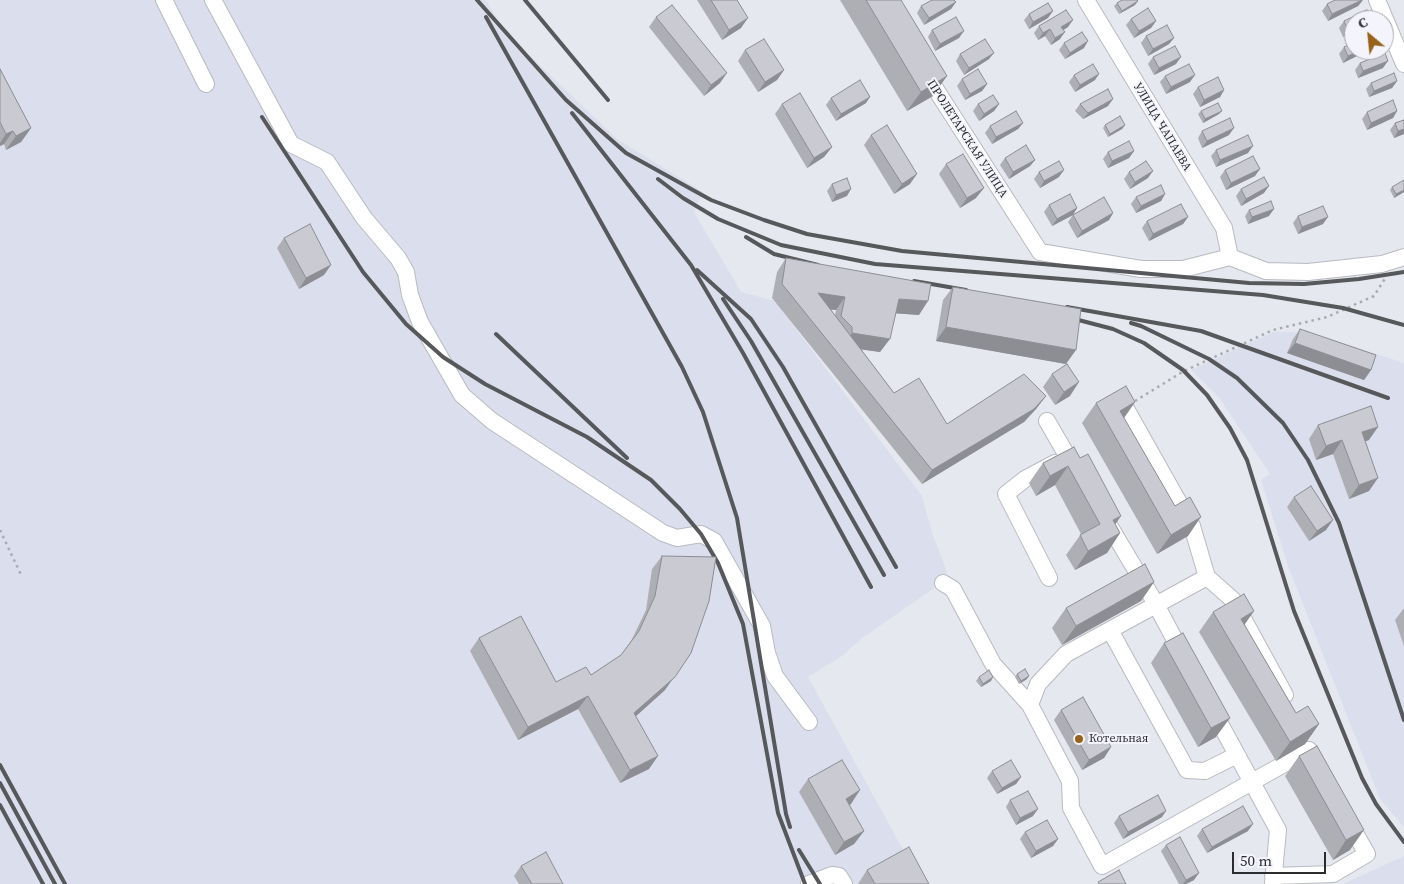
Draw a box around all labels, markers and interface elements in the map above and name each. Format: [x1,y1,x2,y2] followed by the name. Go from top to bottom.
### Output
[1344,10,1394,60] north arrow
[1354,12,1371,34] text: С
[924,77,1010,201] street label: ПРОЛЕТАРСКАЯ УЛИЦА
[1130,80,1194,174] street label: УЛИЦА ЧАПАЕВА
[1089,732,1148,746] place label: Котельная
[1073,733,1085,745] marker: Котельная
[1234,842,1328,874] scale bar
[1240,850,1272,871] text: 50 m

